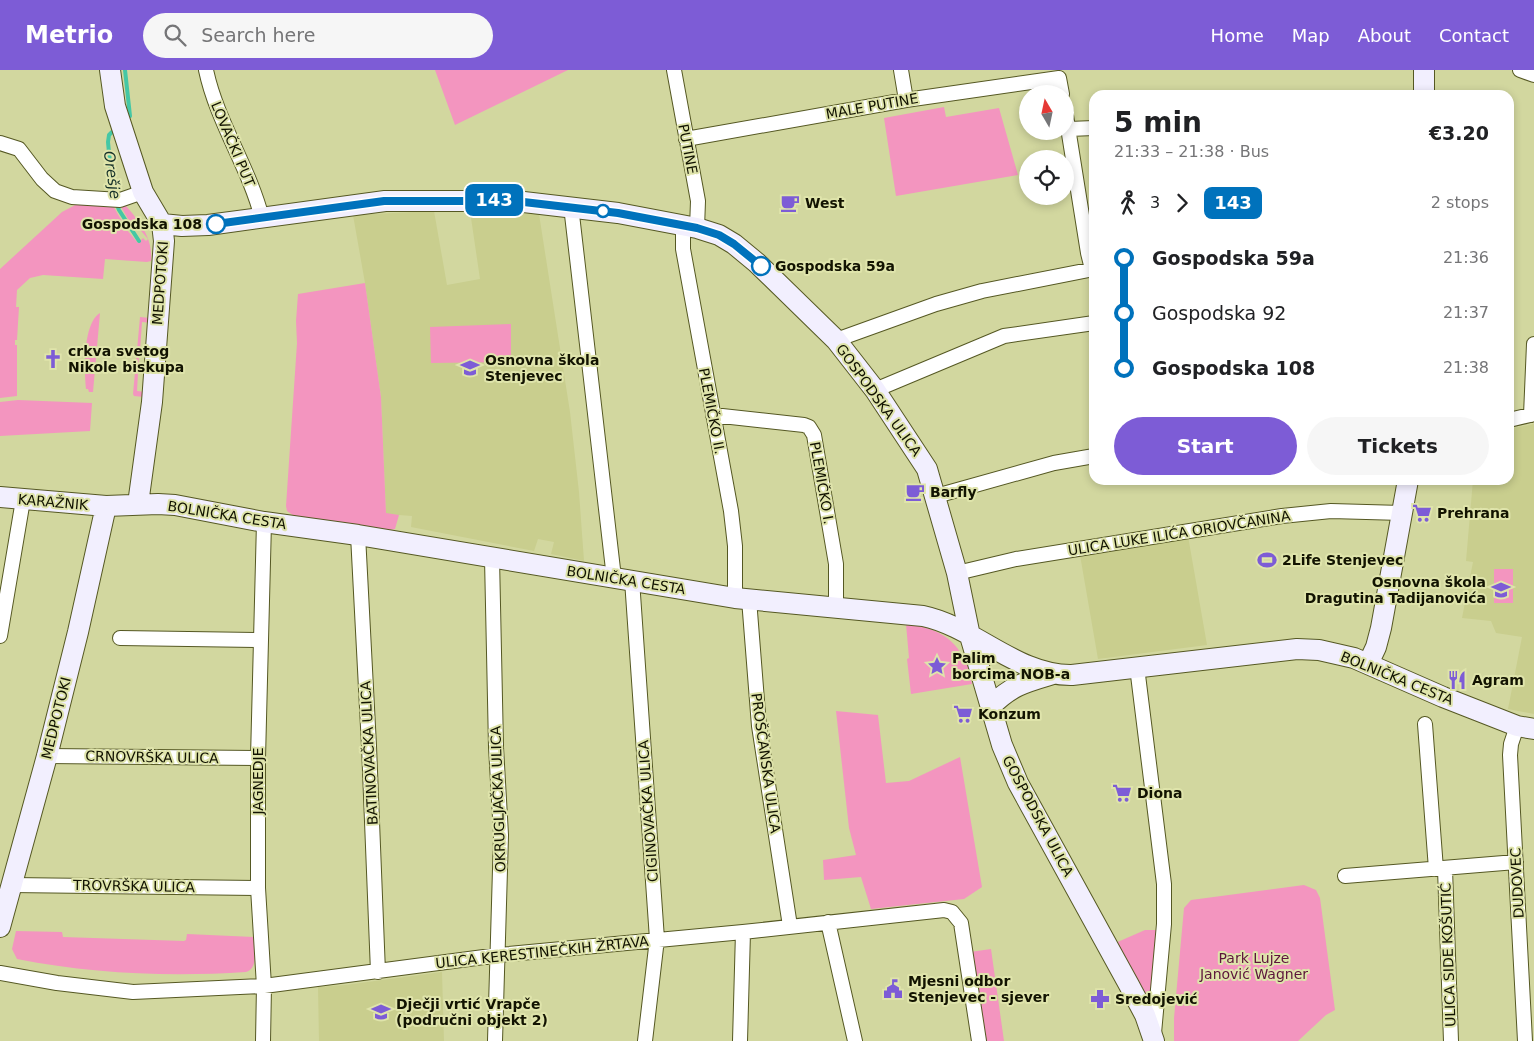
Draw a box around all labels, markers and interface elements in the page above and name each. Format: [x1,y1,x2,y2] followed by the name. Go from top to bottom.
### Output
[143,13,493,58] search box
[25,21,113,49] text: Metrio
[161,21,189,49] icon: search
[201,24,315,46] text: Search here
[1211,25,1264,46] text: Home
[1292,25,1330,46] text: Map
[1358,25,1411,46] text: About
[1439,25,1509,46] text: Contact
[1019,85,1074,140] north arrow
[1019,85,1074,205] map controls
[825,90,919,122] street label: MALE PUTINE
[208,99,259,189] street label: LOVAČKI PUT
[1114,106,1202,139] text: 5 min
[1429,122,1489,144] text: €3.20
[675,123,701,175] street label: PUTINE
[1114,142,1269,161] text: 21:33 – 21:38 · Bus
[100,150,124,200] water label: Orešje
[1019,150,1074,205] button: locate
[465,184,523,216] line badge: 143
[475,189,513,210] text: 143
[1114,189,1142,217] icon: walk
[1168,189,1196,217] icon: forward
[779,192,801,214] cafe icon: West
[1214,192,1252,213] text: 143
[1150,193,1160,212] text: 3
[1431,193,1489,212] text: 2 stops
[805,195,845,211] place label: West
[596,204,610,218] unlabelled marker
[206,214,226,234] marker: Gospodska 108
[82,216,202,232] place label: Gospodska 108
[149,241,171,325] street label: MEDPOTOKI
[1152,247,1315,269] text: Gospodska 59a
[1443,248,1489,267] text: 21:36
[751,256,771,276] marker: Gospodska 59a
[775,258,895,274] place label: Gospodska 59a
[1152,302,1286,324] text: Gospodska 92
[1443,303,1489,322] text: 21:37
[833,341,925,459] street label: GOSPODSKA ULICA
[68,343,184,375] place label: crkva svetog Nikole biskupa
[42,348,64,370] church icon: crkva svetog Nikole biskupa
[485,352,599,384] place label: Osnovna škola Stenjevec
[459,357,481,379] school or university icon: Osnovna škola Stenjevec
[1152,357,1315,379] text: Gospodska 108
[1443,358,1489,377] text: 21:38
[696,366,729,456] street label: PLEMIČKO II.
[1114,417,1297,475] button: Start
[1307,417,1489,475] button: Tickets
[807,440,838,526] street label: PLEMIČKO I.
[904,481,926,503] cafe icon: Barfly
[930,484,977,500] place label: Barfly
[17,490,90,513] street label: KARAŽNIK
[166,497,288,532] street label: BOLNIČKA CESTA
[1411,502,1433,524] supermarket icon: Prehrana
[1437,505,1509,521] place label: Prehrana
[1067,506,1292,558] street label: ULICA LUKE ILIĆA ORIOVČANINA
[1256,549,1278,571] sports icon: 2Life Stenjevec
[1282,552,1403,568] place label: 2Life Stenjevec
[565,562,687,597] street label: BOLNIČKA CESTA
[1305,574,1486,606] place label: Osnovna škola Dragutina Tadijanovića
[1490,579,1512,601] school or university icon: Osnovna škola Dragutina Tadijanovića
[1338,647,1456,708] street label: BOLNIČKA CESTA
[952,650,1070,682] place label: Palim borcima NOB-a
[926,655,948,677] place icon: Palim borcima NOB-a
[1446,669,1468,691] restaurant icon: Agram
[1472,672,1524,688] place label: Agram
[38,675,74,761] street label: MEDPOTOKI
[356,680,381,826] street label: BATINOVAČKA ULICA
[748,692,785,834] street label: PROŠČANSKA ULICA
[952,703,974,725] supermarket icon: Konzum
[978,706,1041,722] place label: Konzum
[486,725,509,872] street label: OKRUGLJAČKA ULICA
[634,739,661,883] street label: CIGINOVAČKA ULICA
[85,747,219,766] street label: CRNOVRŠKA ULICA
[250,747,266,816] street label: JAGNEDJE
[999,753,1077,879] street label: GOSPODSKA ULICA
[1111,782,1133,804] supermarket icon: Diona
[1137,785,1182,801] place label: Diona
[1507,847,1527,919] street label: DUDOVEC
[72,876,195,895] street label: TROVRŠKA ULICA
[1436,883,1459,1027] street label: ULICA SIDE KOŠUTIĆ
[435,932,650,971] street label: ULICA KERESTINEČKIH ŽRTAVA
[1199,950,1308,982] park label: Park Lujze Janović Wagner
[908,973,1049,1005] place label: Mjesni odbor Stenjevec - sjever
[882,978,904,1000] public building icon: Mjesni odbor Stenjevec - sjever
[1089,988,1111,1010] pharmacy icon: Sredojević
[1115,991,1198,1007] place label: Sredojević
[396,996,548,1028] place label: Dječji vrtić Vrapče (područni objekt 2)
[370,1001,392,1023] school or university icon: Dječji vrtić Vrapče (područni objekt 2)

